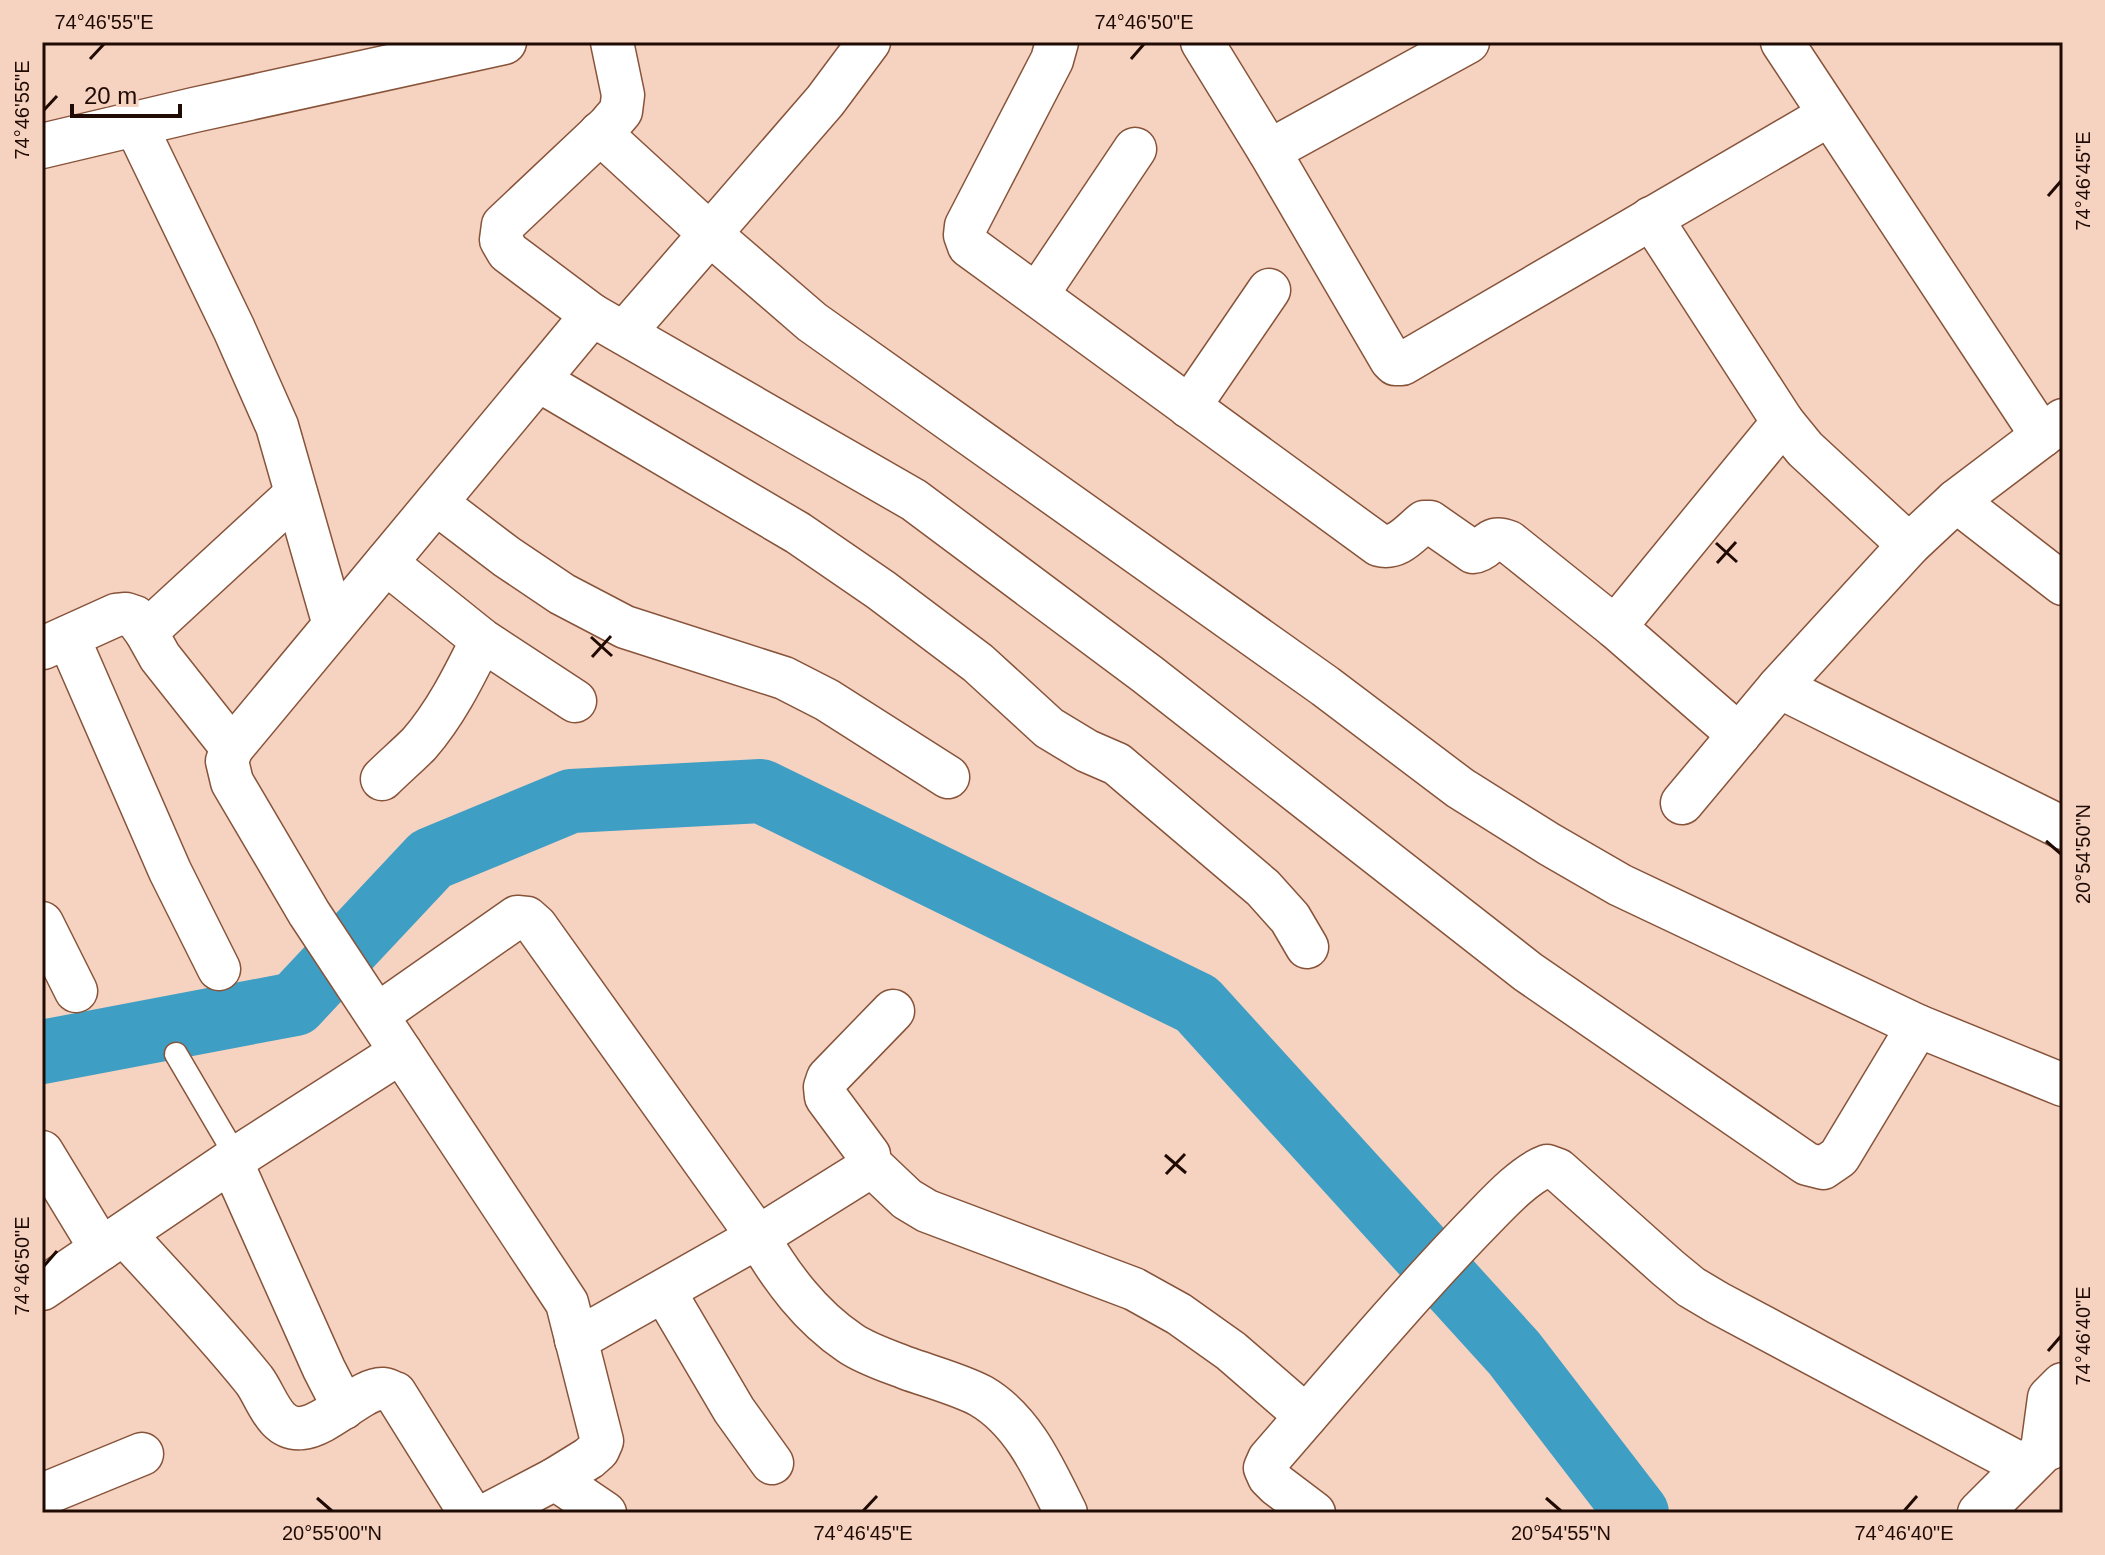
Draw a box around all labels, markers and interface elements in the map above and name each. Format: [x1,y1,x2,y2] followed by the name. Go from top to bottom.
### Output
[55,11,154,33] text: 74°46'55"E
[1095,11,1194,33] text: 74°46'50"E
[11,61,33,160] text: 74°46'55"E
[72,68,180,118] scale bar
[84,82,137,109] text: 20 m
[2072,132,2094,231] text: 74°46'45"E
[2072,804,2094,904] text: 20°54'50"N
[11,1217,33,1316] text: 74°46'50"E
[2072,1287,2094,1386] text: 74°46'40"E
[282,1522,382,1544] text: 20°55'00"N
[814,1522,913,1544] text: 74°46'45"E
[1511,1522,1611,1544] text: 20°54'55"N
[1855,1522,1954,1544] text: 74°46'40"E

